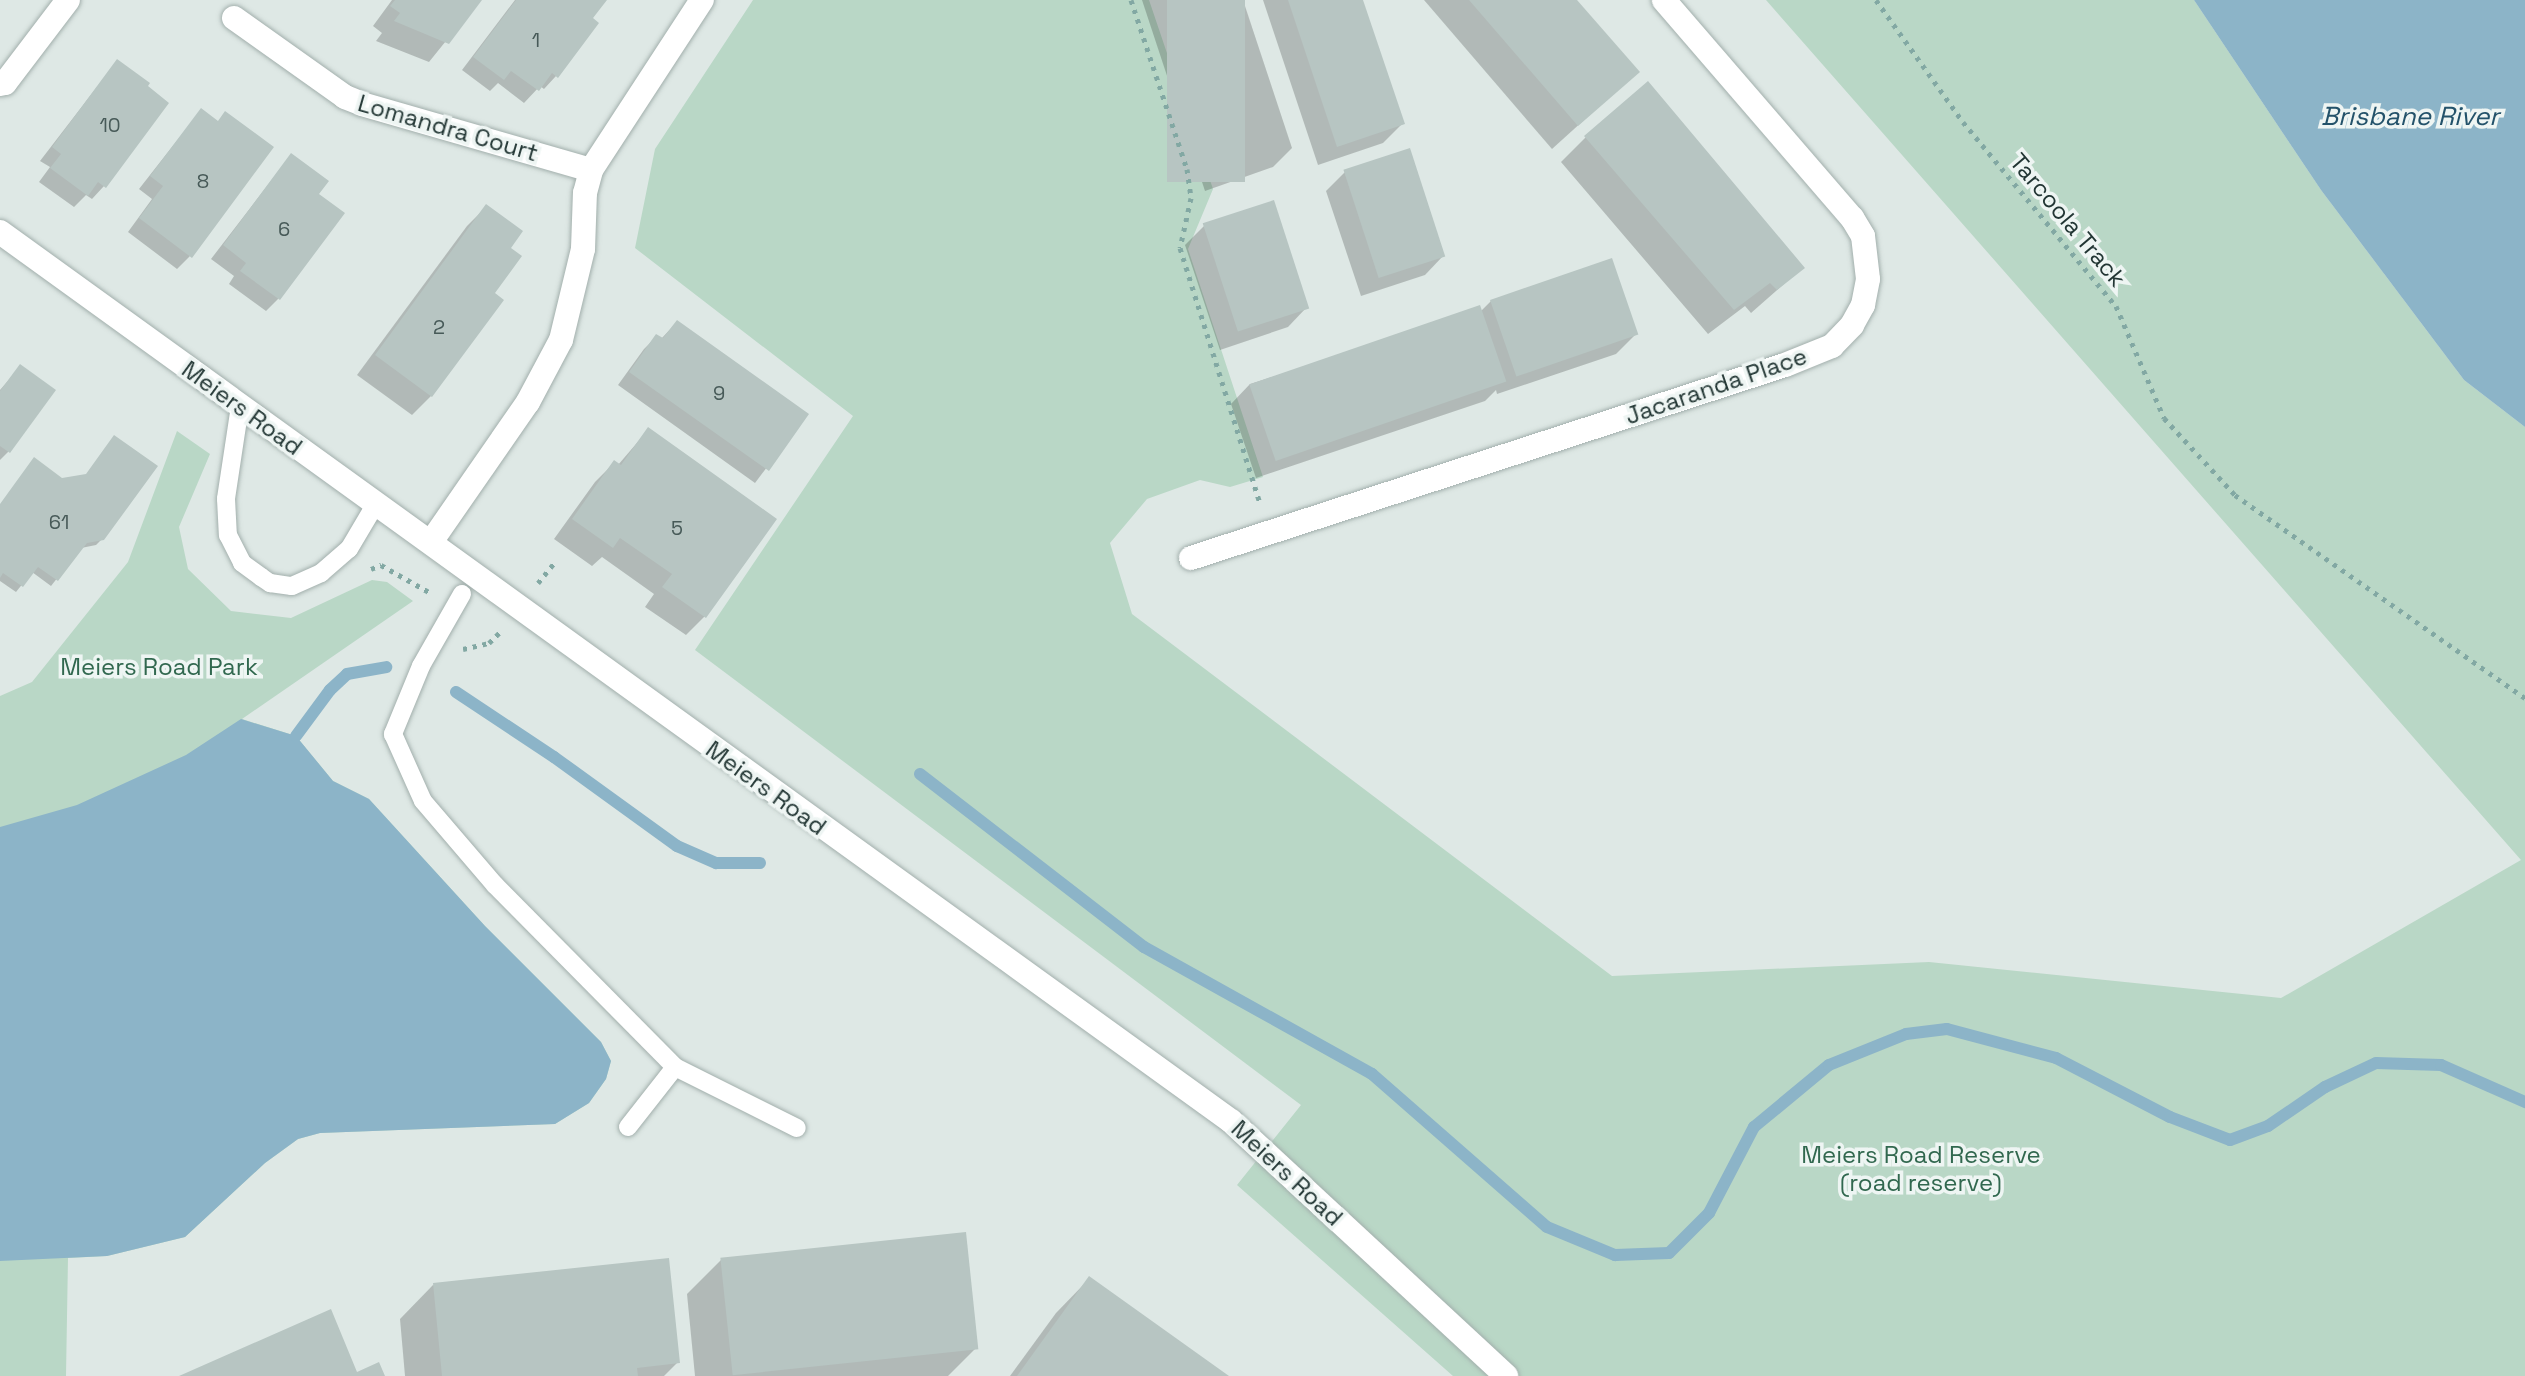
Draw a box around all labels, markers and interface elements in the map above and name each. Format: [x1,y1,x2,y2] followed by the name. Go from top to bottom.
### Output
[532,28,540,52] house number: 1
[355,89,541,167] street label: Lomandra Court
[2321,101,2499,133] water label: Brisbane River
[99,113,121,137] house number: 10
[2004,147,2132,293] street label: Tarcoola Track
[197,169,209,193] house number: 8
[278,217,290,241] house number: 6
[433,315,445,339] house number: 2
[1621,341,1811,431] street label: Jacaranda Place
[176,355,308,461] street label: Meiers Road
[713,381,725,405] house number: 9
[49,510,69,534] house number: 61
[671,516,683,540] house number: 5
[60,653,258,681] park label: Meiers Road Park
[700,735,832,841] street label: Meiers Road
[1225,1114,1349,1232] street label: Meiers Road
[1801,1141,2041,1197] park label: Meiers Road Reserve (road reserve)

